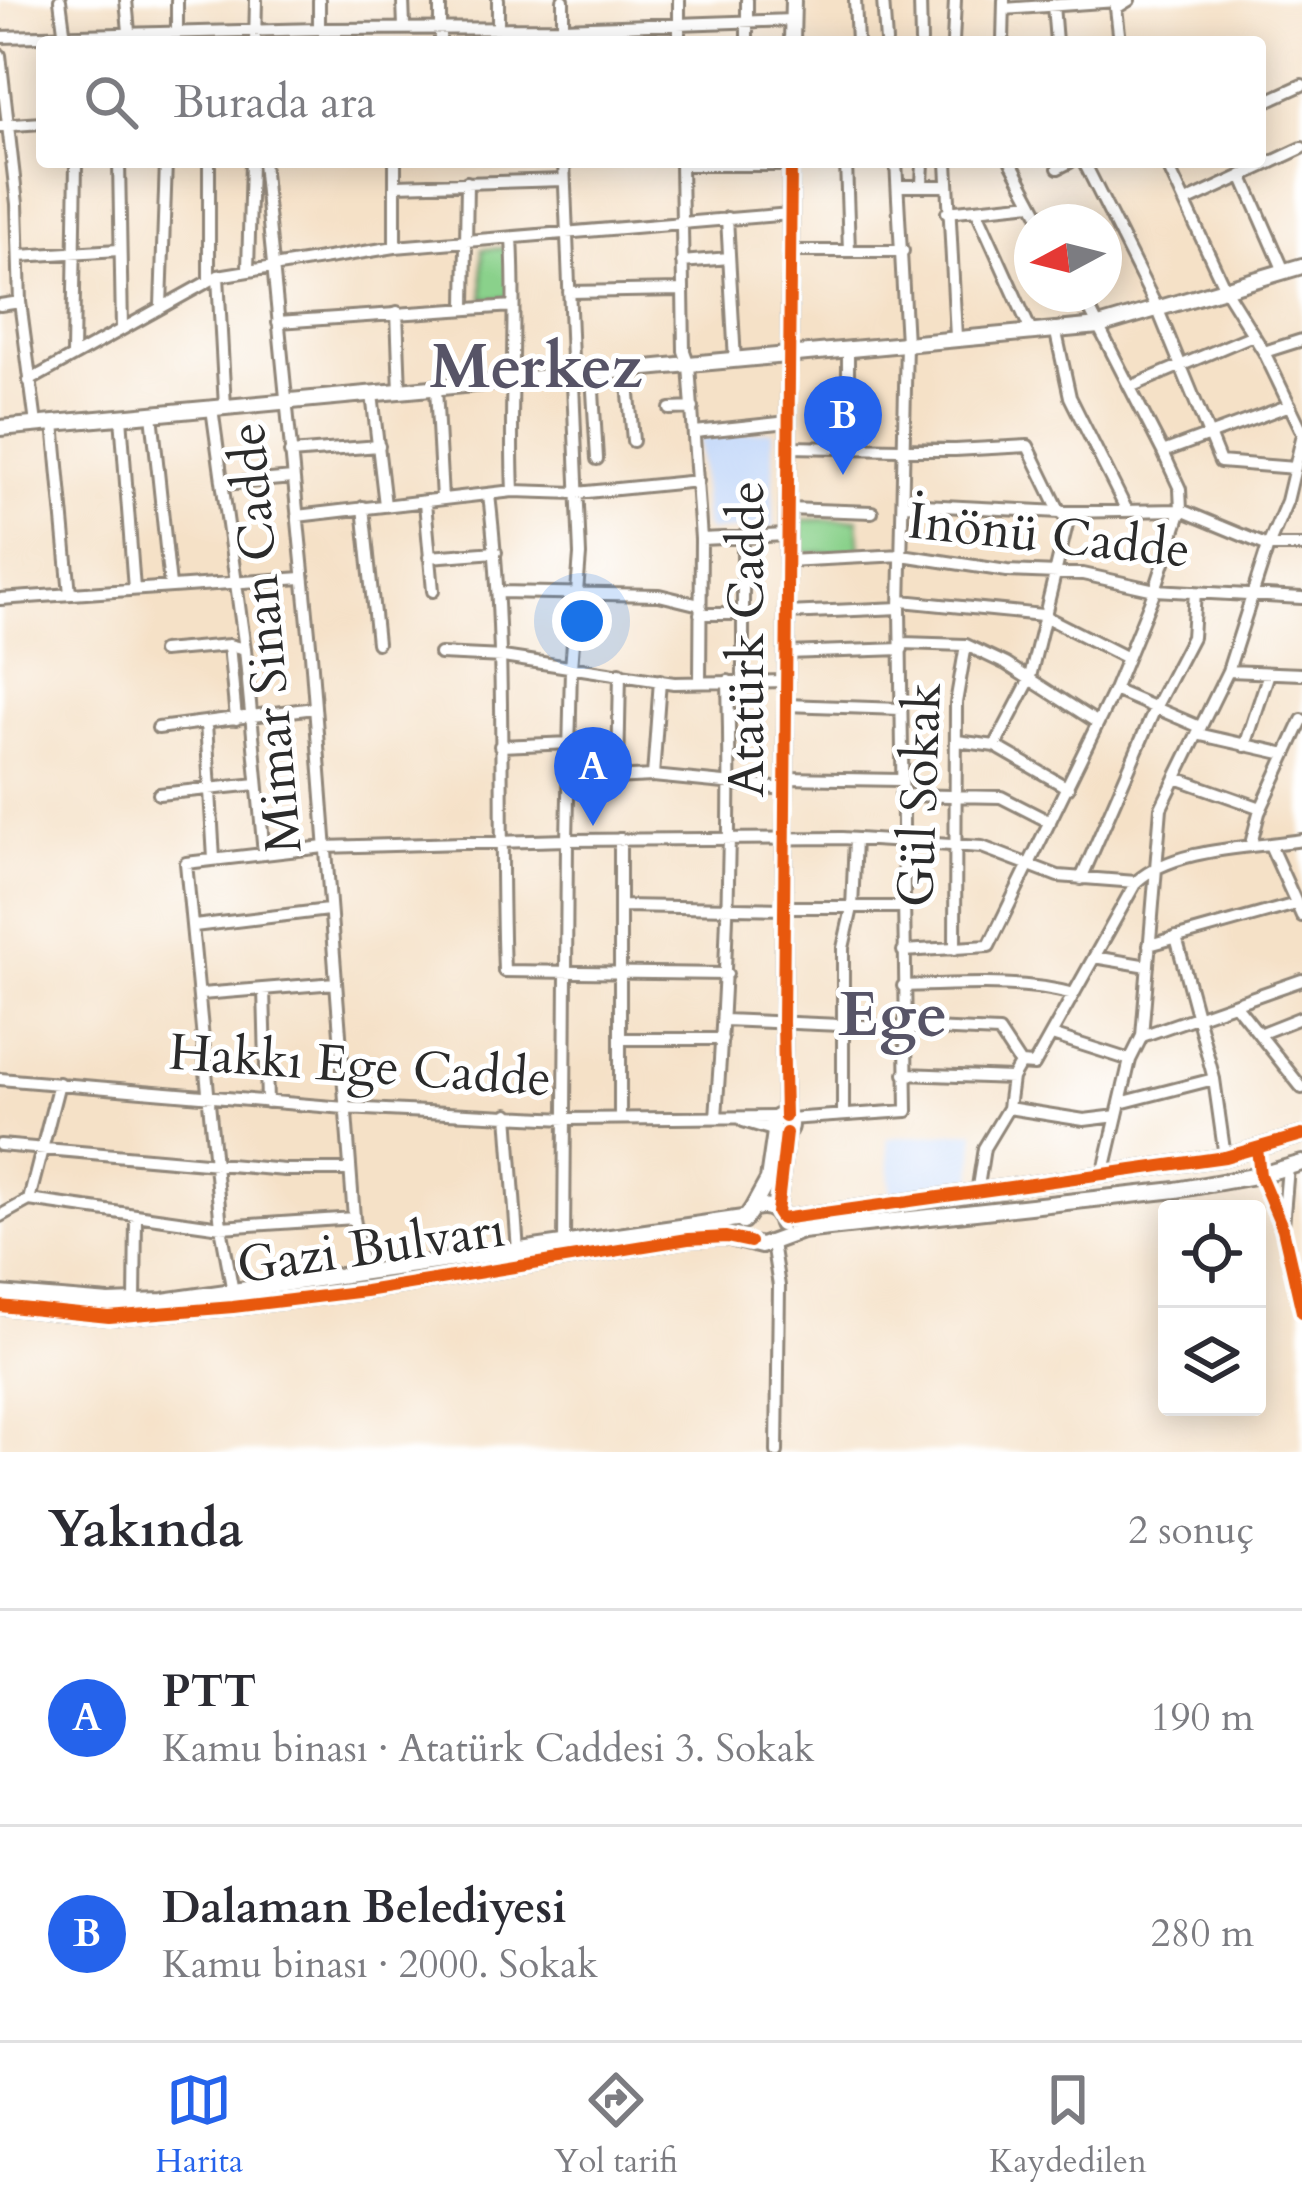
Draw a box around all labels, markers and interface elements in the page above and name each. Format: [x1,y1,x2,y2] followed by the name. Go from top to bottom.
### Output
[36,36,1266,168] search box
[78,69,144,135] icon: search
[174,72,376,133] text: Burada ara
[1014,204,1122,312] north arrow
[429,325,643,410] district label: Merkez
[804,376,882,475] pin: B
[212,420,320,856] street label: Mimar Sinan Cadde
[712,481,782,797] street label: Atatürk Cadde
[905,486,1193,586] street label: İnönü Cadde
[552,591,612,651] your location
[881,681,959,909] street label: Gül Sokak
[554,727,632,826] pin: A
[838,973,948,1058] district label: Ege
[167,1018,553,1114] street label: Hakkı Ege Cadde
[233,1195,509,1301] street label: Gazi Bulvarı
[1158,1200,1266,1416] map controls
[1158,1200,1266,1308] button: locate
[1158,1308,1266,1416] button: layers
[48,1495,243,1565] text: Yakında
[1128,1504,1254,1557] text: 2 sonuç
[162,1661,257,1722] text: PTT
[72,1691,102,1744] text: A
[1151,1691,1254,1744] text: 190 m
[162,1722,815,1775] text: Kamu binası · Atatürk Caddesi 3. Sokak
[162,1877,567,1938] text: Dalaman Belediyesi
[73,1907,101,1960] text: B
[1151,1907,1254,1960] text: 280 m
[162,1938,598,1991] text: Kamu binası · 2000. Sokak
[155,2067,243,2184] tab: Harita
[554,2067,678,2184] tab: Yol tarifi
[989,2067,1147,2184] tab: Kaydedilen

